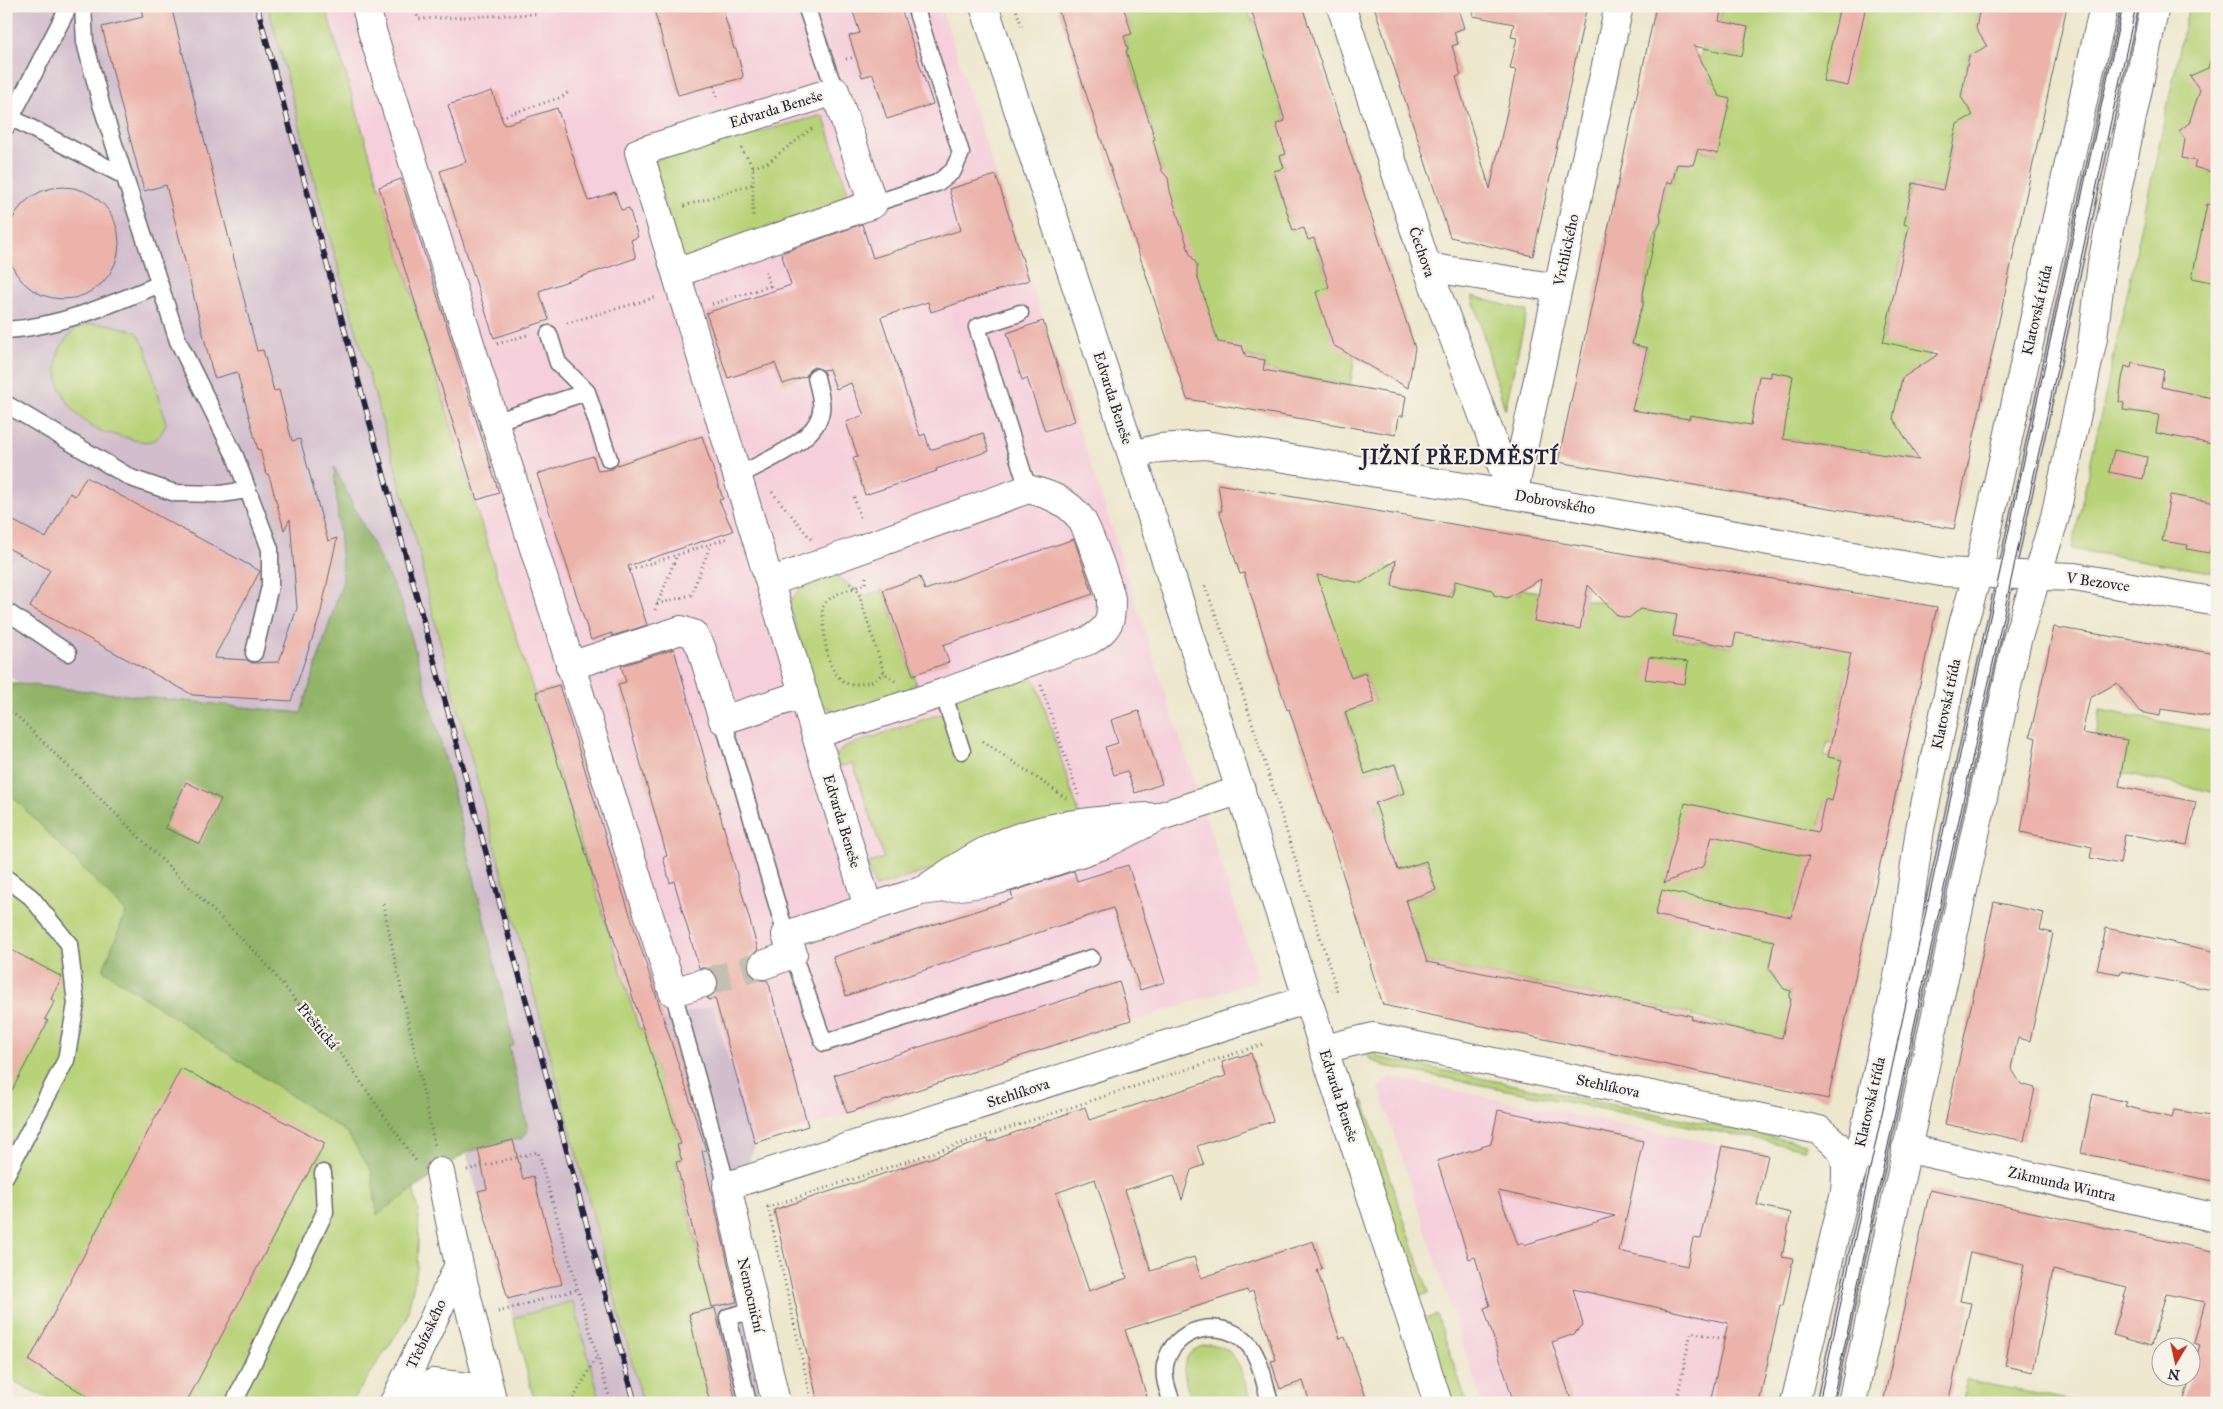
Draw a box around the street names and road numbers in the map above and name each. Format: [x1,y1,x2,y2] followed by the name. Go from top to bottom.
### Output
[727,86,825,132] street label: Edvarda Beneše
[1549,212,1582,289] street label: Vrchlického
[1405,224,1440,280] street label: Čechova
[2018,263,2056,357] street label: Klatovská třída
[1090,349,1136,447] street label: Edvarda Beneše
[1513,486,1597,518] street label: Dobrovského
[2064,568,2131,595] street label: V Bezovce
[1928,656,1965,751] street label: Klatovská třída
[819,772,865,870] street label: Edvarda Beneše
[294,999,343,1053] street label: Přeštická
[1316,1047,1362,1145] street label: Edvarda Beneše
[1851,1055,1889,1149] street label: Klatovská třída
[1575,1070,1642,1102] street label: Stehlíkova
[985,1074,1052,1112] street label: Stehlíkova
[2006,1163,2118,1205] street label: Zikmunda Wintra
[734,1256,769,1335] street label: Nemocniční
[402,1296,450,1372] street label: Třebízského

